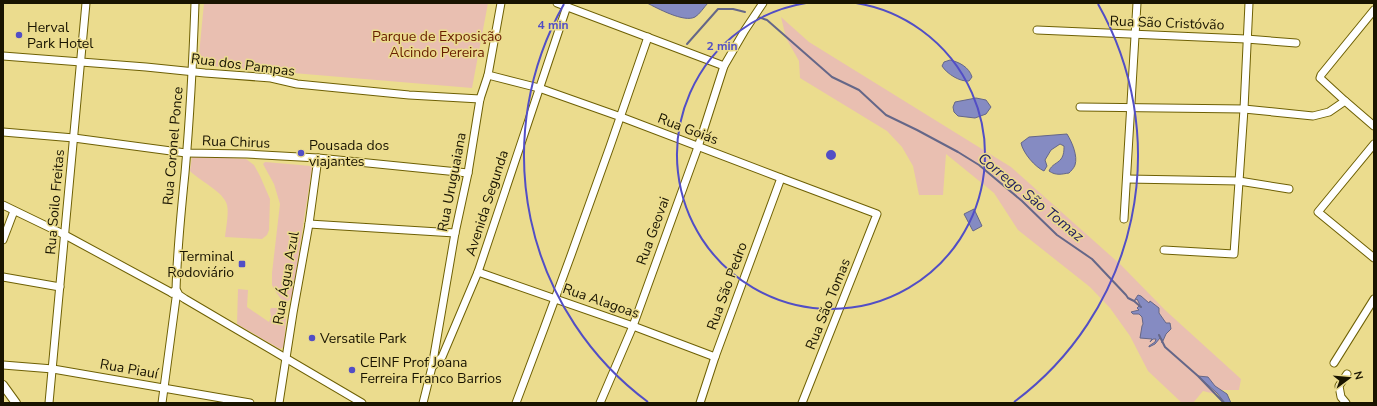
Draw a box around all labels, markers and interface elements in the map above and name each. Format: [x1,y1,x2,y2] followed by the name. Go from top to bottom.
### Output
[1109,12,1225,35] street label: Rua São Cristóvão
[537,17,569,33] text: 4 min
[27,18,94,53] place label: Herval Park Hotel
[372,27,502,62] park label: Parque de Exposição Alcindo Pereira
[14,30,24,40] marker: Herval Park Hotel
[706,38,738,54] text: 2 min
[190,49,296,81] street label: Rua dos Pampas
[158,86,188,206] street label: Rua Coronel Ponce
[655,109,721,149] street label: Rua Goiás
[201,131,271,153] street label: Rua Chirus
[433,131,471,233] street label: Rua Uruguaiana
[309,136,389,171] place label: Pousada dos viajantes
[41,148,69,255] street label: Rua Soilo Freitas
[296,148,306,158] marker: Pousada dos viajantes
[461,148,513,258] street label: Avenida Segunda
[824,148,838,162] centre of rings
[974,148,1088,246] water label: Corrego São Tomaz
[632,194,674,268] street label: Rua Geovai
[268,229,304,326] street label: Rua Água Azul
[702,239,752,333] street label: Rua São Pedro
[167,247,235,282] place label: Terminal Rodoviário
[801,255,855,352] street label: Rua São Tomas
[237,259,247,269] marker: Terminal Rodoviário
[560,279,642,323] street label: Rua Alagoas
[319,329,408,348] place label: Versatile Park
[307,333,317,343] marker: Versatile Park
[360,353,502,388] place label: CEINF Prof Joana Ferreira Franco Barrios
[98,355,160,384] street label: Rua Piauí
[1329,358,1369,398] north arrow
[347,365,357,375] marker: CEINF Prof Joana Ferreira Franco Barrios
[1350,369,1366,381] text: N

